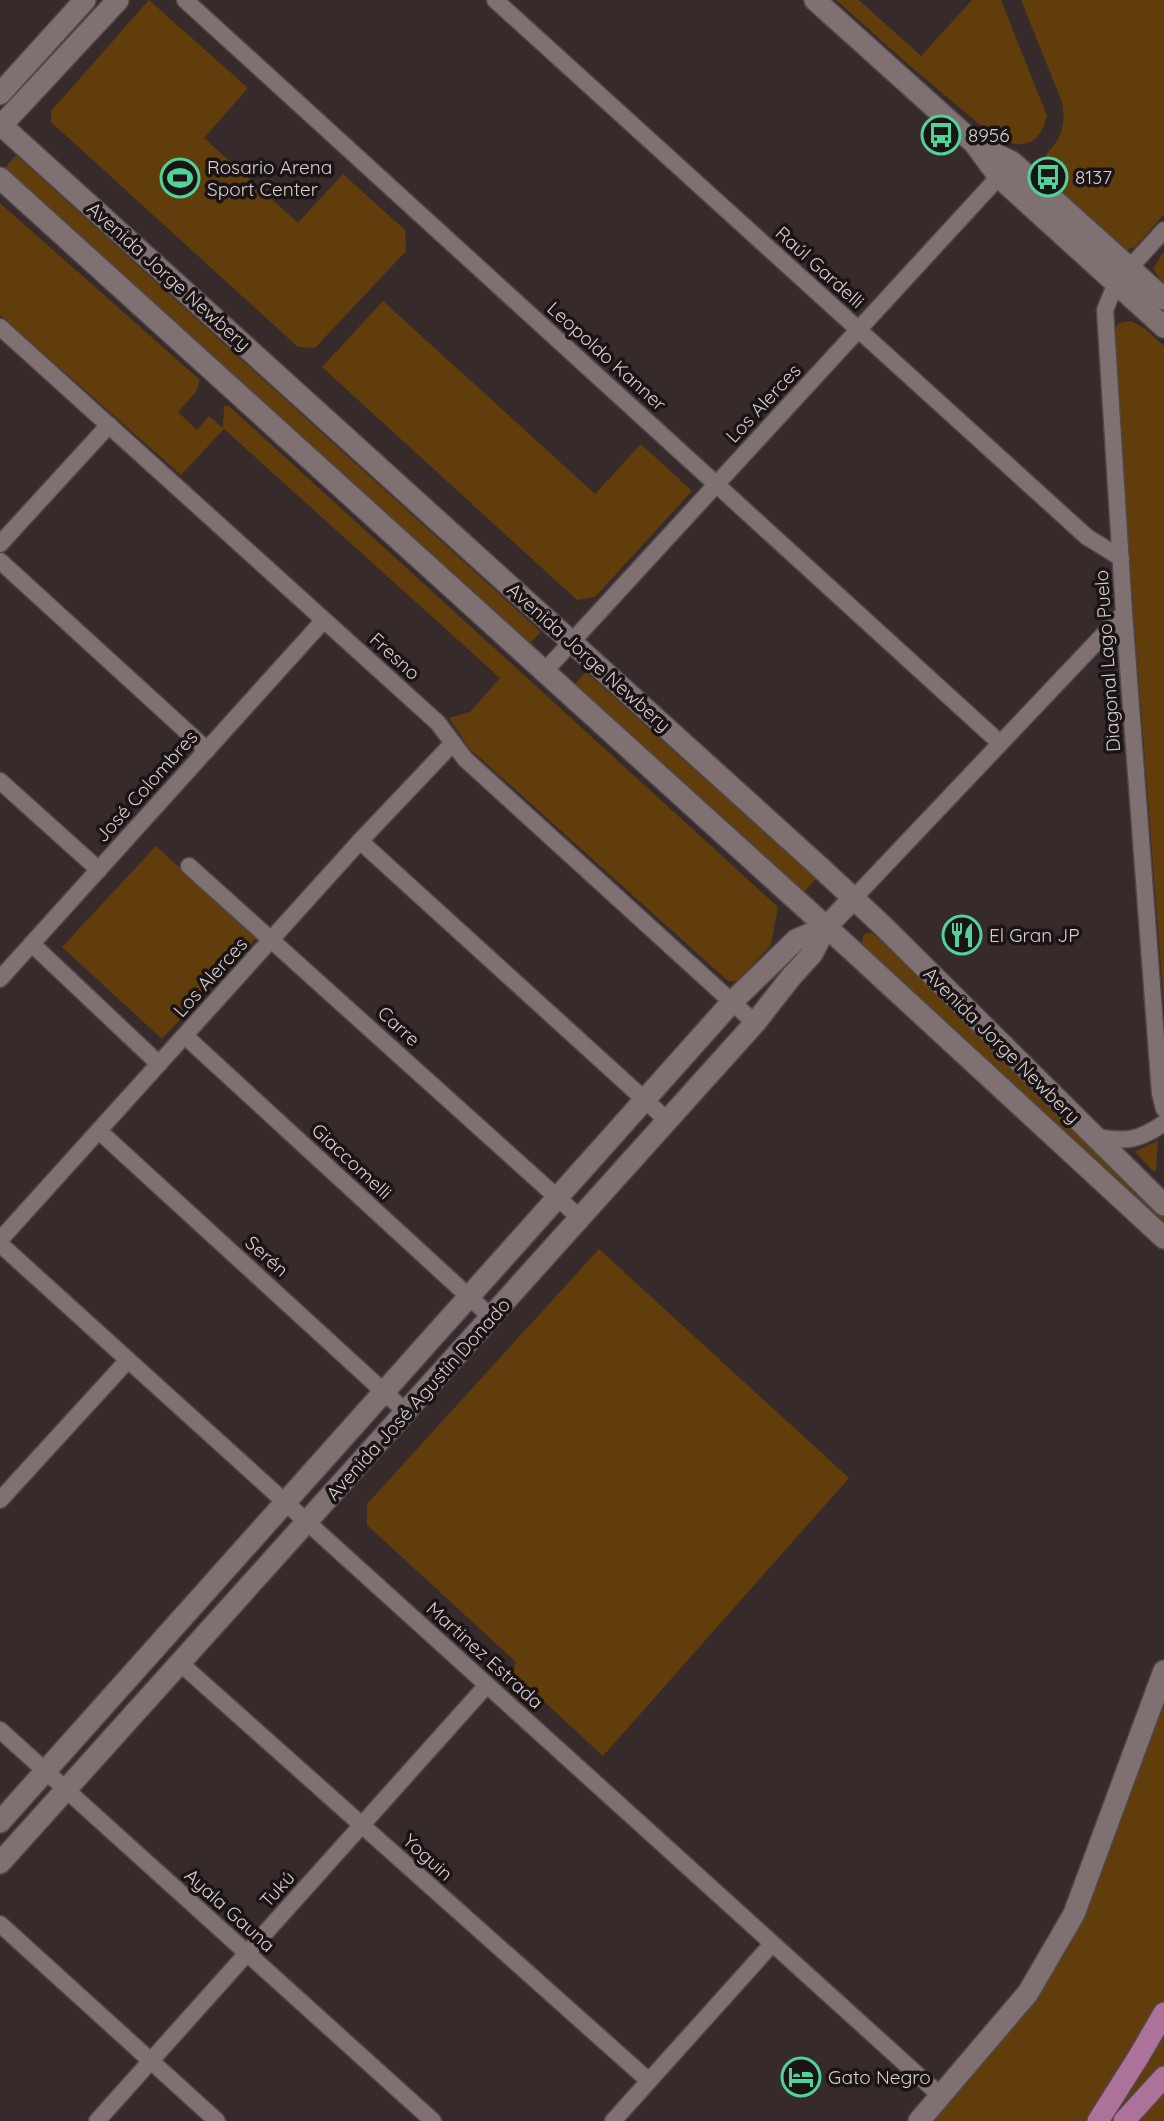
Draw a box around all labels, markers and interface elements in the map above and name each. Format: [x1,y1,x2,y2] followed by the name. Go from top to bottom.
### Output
[920,114,962,156] bus stop icon: 8956
[968,123,1009,147] place label: 8956
[207,155,332,201] place label: Rosario Arena Sport Center
[1027,156,1069,198] bus stop icon: 8137
[159,157,201,199] sports icon: Rosario Arena Sport Center
[1075,165,1112,189] place label: 8137
[82,196,256,356] street label: Avenida Jorge Newbery
[771,221,869,313] street label: Raúl Gardelli
[542,296,672,416] street label: Leopoldo Kanner
[720,358,806,447] street label: Los Alerces
[1089,569,1125,753] street label: Diagonal Lago Puelo
[502,577,676,737] street label: Avenida Jorge Newbery
[365,627,425,685] street label: Fresno
[90,725,203,847] street label: José Colombres
[941,914,983,956] restaurant icon: El Gran JP
[989,923,1080,947] place label: El Gran JP
[168,932,252,1022] street label: Los Alerces
[919,962,1085,1128] street label: Avenida Jorge Newbery
[373,1001,425,1051] street label: Carre
[307,1118,397,1204] street label: Giaccomelli
[240,1230,294,1282] street label: Serén
[321,1293,515,1505] street label: Avenida José Agustín Donado
[422,1596,548,1714] street label: Martinez Estrada
[398,1828,458,1886] street label: Yoguin
[180,1863,280,1957] street label: Ayala Gauna
[254,1866,300,1912] street label: Tukú
[780,2056,822,2098] hotel icon: Gato Negro
[828,2065,931,2089] place label: Gato Negro

